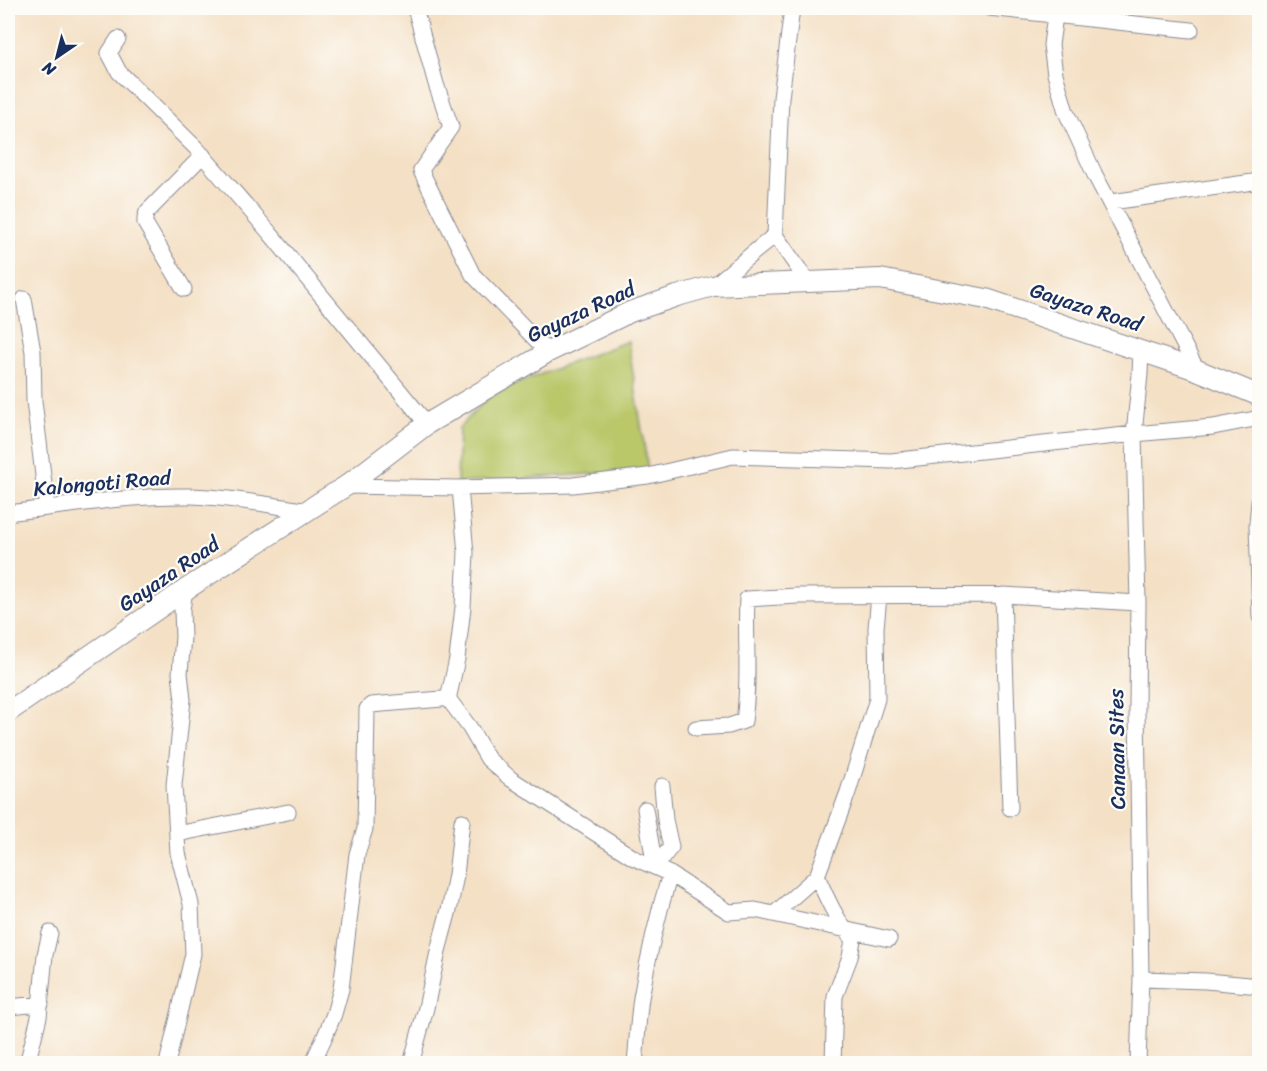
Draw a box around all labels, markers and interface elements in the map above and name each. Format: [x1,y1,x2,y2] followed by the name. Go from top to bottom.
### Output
[27,27,87,87] north arrow
[35,53,62,85] text: N
[520,269,643,354] street label: Gayaza Road
[1025,271,1149,344] street label: Gayaza Road
[32,458,174,508] street label: Kalongoti Road
[110,525,229,622] street label: Gayaza Road
[1097,688,1137,810] street label: Canaan Sites

